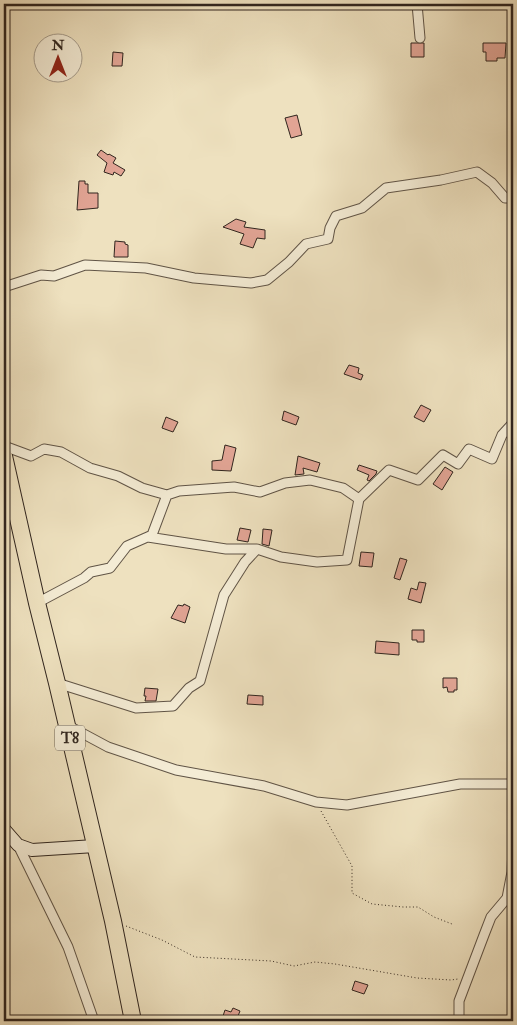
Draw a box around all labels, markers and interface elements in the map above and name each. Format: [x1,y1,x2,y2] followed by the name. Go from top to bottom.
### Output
[32,32,82,82] north arrow
[51,37,65,54] text: N
[55,726,85,750] road number: T8

